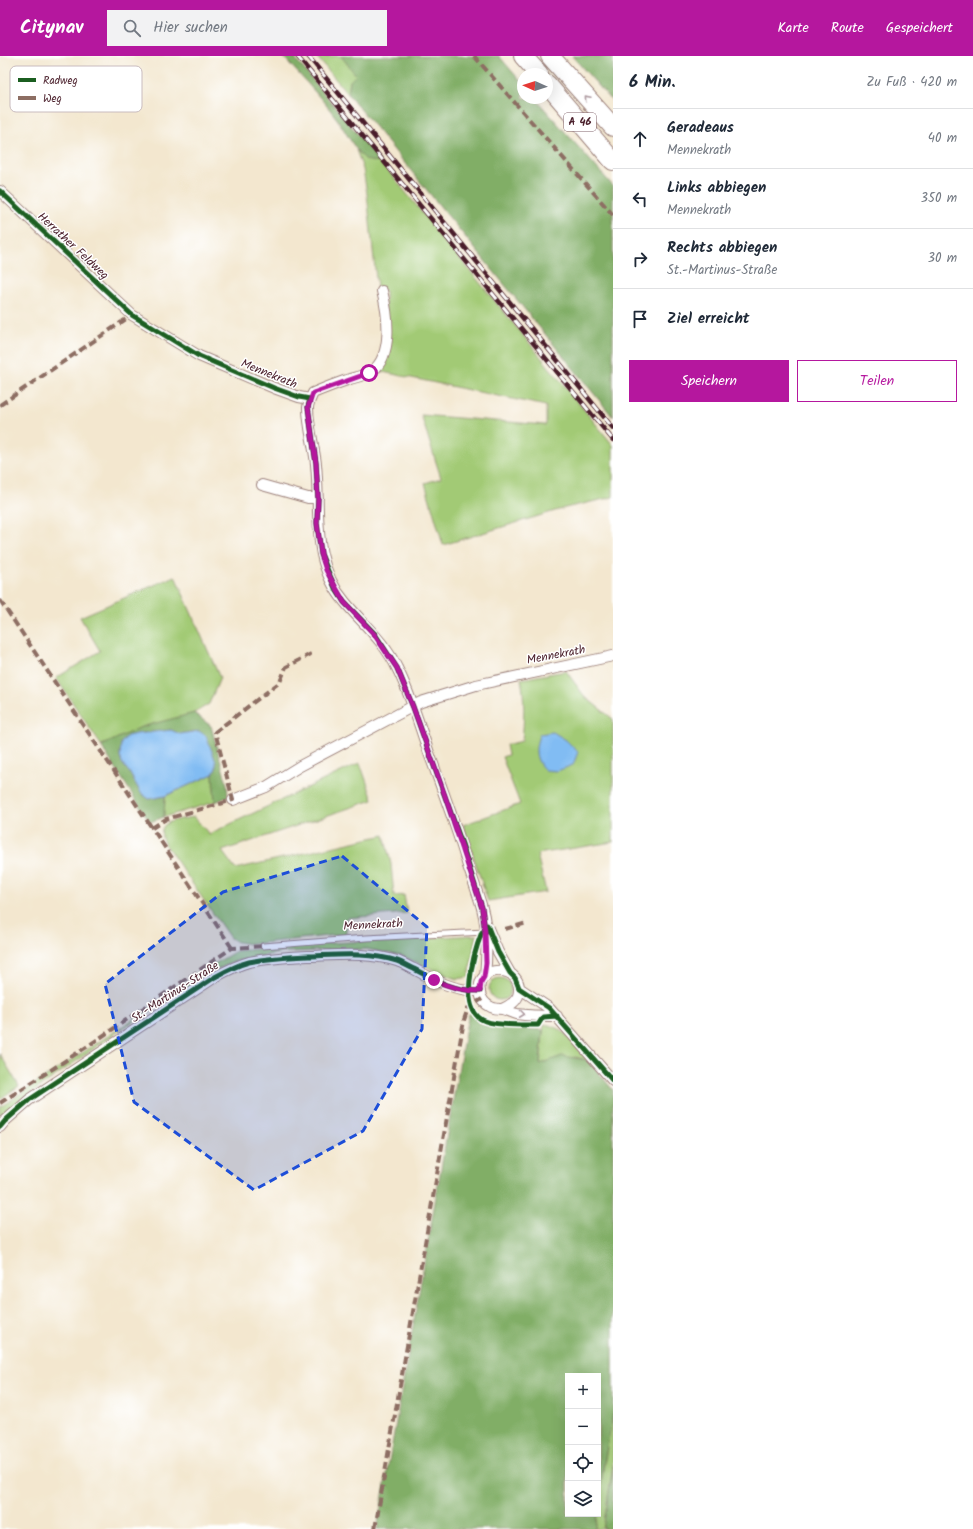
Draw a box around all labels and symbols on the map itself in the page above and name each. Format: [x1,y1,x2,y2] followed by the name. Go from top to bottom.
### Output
[10,66,142,112] legend
[517,68,553,104] north arrow
[43,72,78,90] text: Radweg
[43,90,62,108] text: Weg
[585,95,592,103] one-way arrow
[564,113,596,131] road number: A 46
[33,208,113,285] street label: Herrather Feldweg
[238,354,300,394] street label: Mennekrath
[360,364,378,382] route start
[525,640,587,670] street label: Mennekrath
[343,914,403,936] street label: Mennekrath
[127,956,223,1028] street label: St.-Martinus-Straße
[425,971,443,989] route end
[519,1009,525,1018] one-way arrow

